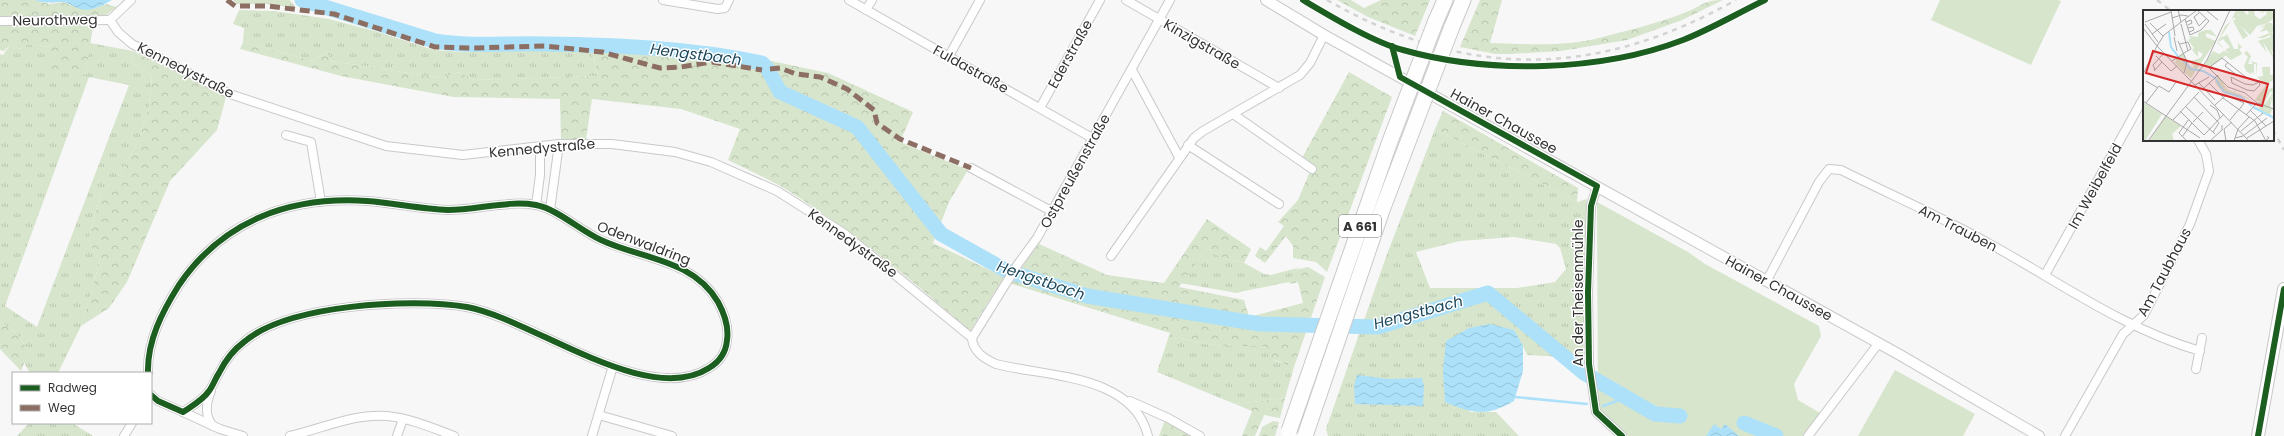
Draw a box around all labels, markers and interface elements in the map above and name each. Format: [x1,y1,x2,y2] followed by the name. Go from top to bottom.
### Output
[12,9,98,31] street label: Neurothweg
[2143,10,2274,141] inset map
[1160,14,1244,74] street label: Kinzigstraße
[1043,16,1097,92] street label: Ederstraße
[134,37,238,103] street label: Kennedystraße
[649,38,743,70] water label: Hengstbach
[930,40,1013,98] street label: Fuldastraße
[1447,83,1561,159] street label: Hainer Chaussee
[1035,110,1115,232] street label: Ostpreußenstraße
[488,133,596,163] street label: Kennedystraße
[2063,140,2127,232] street label: Im Weibelfeld
[1915,200,2001,256] street label: Am Trauben
[804,204,902,283] street label: Kennedystraße
[1339,215,1381,237] road number: A 661
[594,216,694,270] street label: Odenwaldring
[1568,219,1588,367] street label: An der Theisenmühle
[2132,224,2196,320] street label: Am Taubhaus
[1722,250,1836,326] street label: Hainer Chaussee
[994,255,1088,305] water label: Hengstbach
[1371,290,1465,334] water label: Hengstbach
[12,372,152,424] legend
[48,379,97,396] text: Radweg
[48,399,75,416] text: Weg

